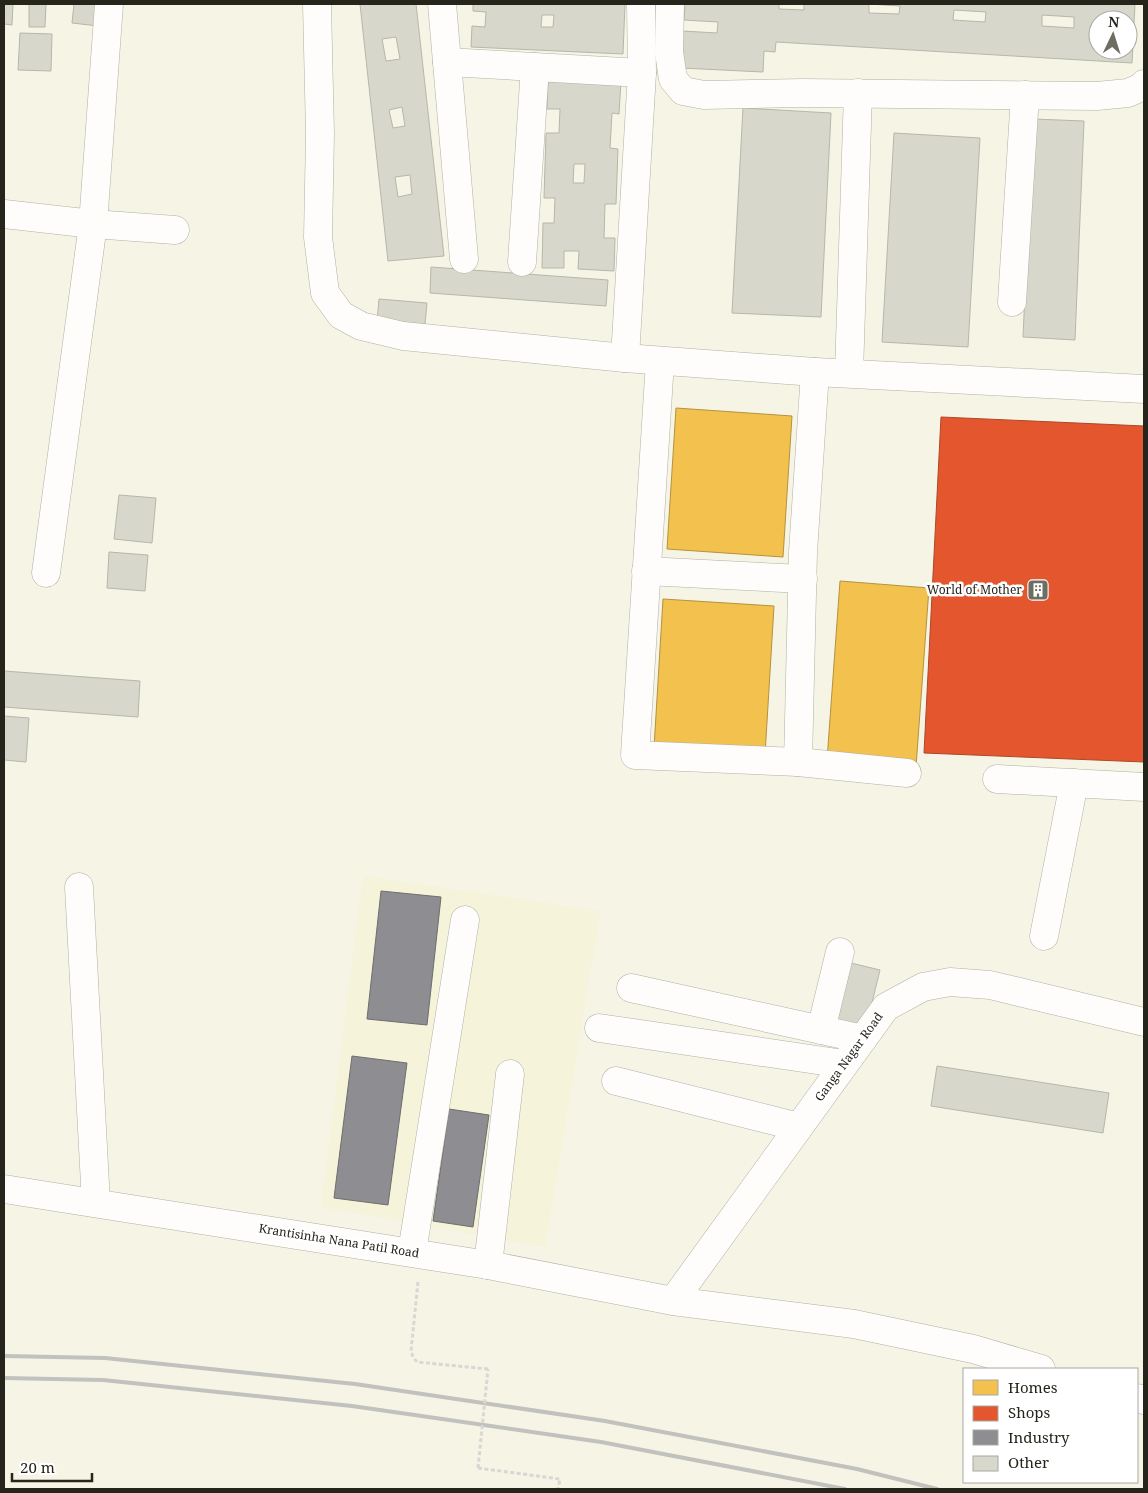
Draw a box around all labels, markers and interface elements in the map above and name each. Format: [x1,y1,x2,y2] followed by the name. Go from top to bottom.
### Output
[1088,10,1138,60] north arrow
[1108,12,1120,31] text: N
[1026,578,1050,602] building icon: World of Mother
[927,581,1022,598] place label: World of Mother
[811,1008,887,1105] street label: Ganga Nagar Road
[258,1219,421,1262] street label: Krantisinha Nana Patil Road
[963,1368,1138,1483] legend
[1008,1377,1058,1397] text: Homes
[1008,1402,1051,1422] text: Shops
[1008,1427,1070,1447] text: Industry
[12,1450,92,1482] scale bar
[1008,1452,1049,1472] text: Other
[20,1457,55,1477] text: 20 m

